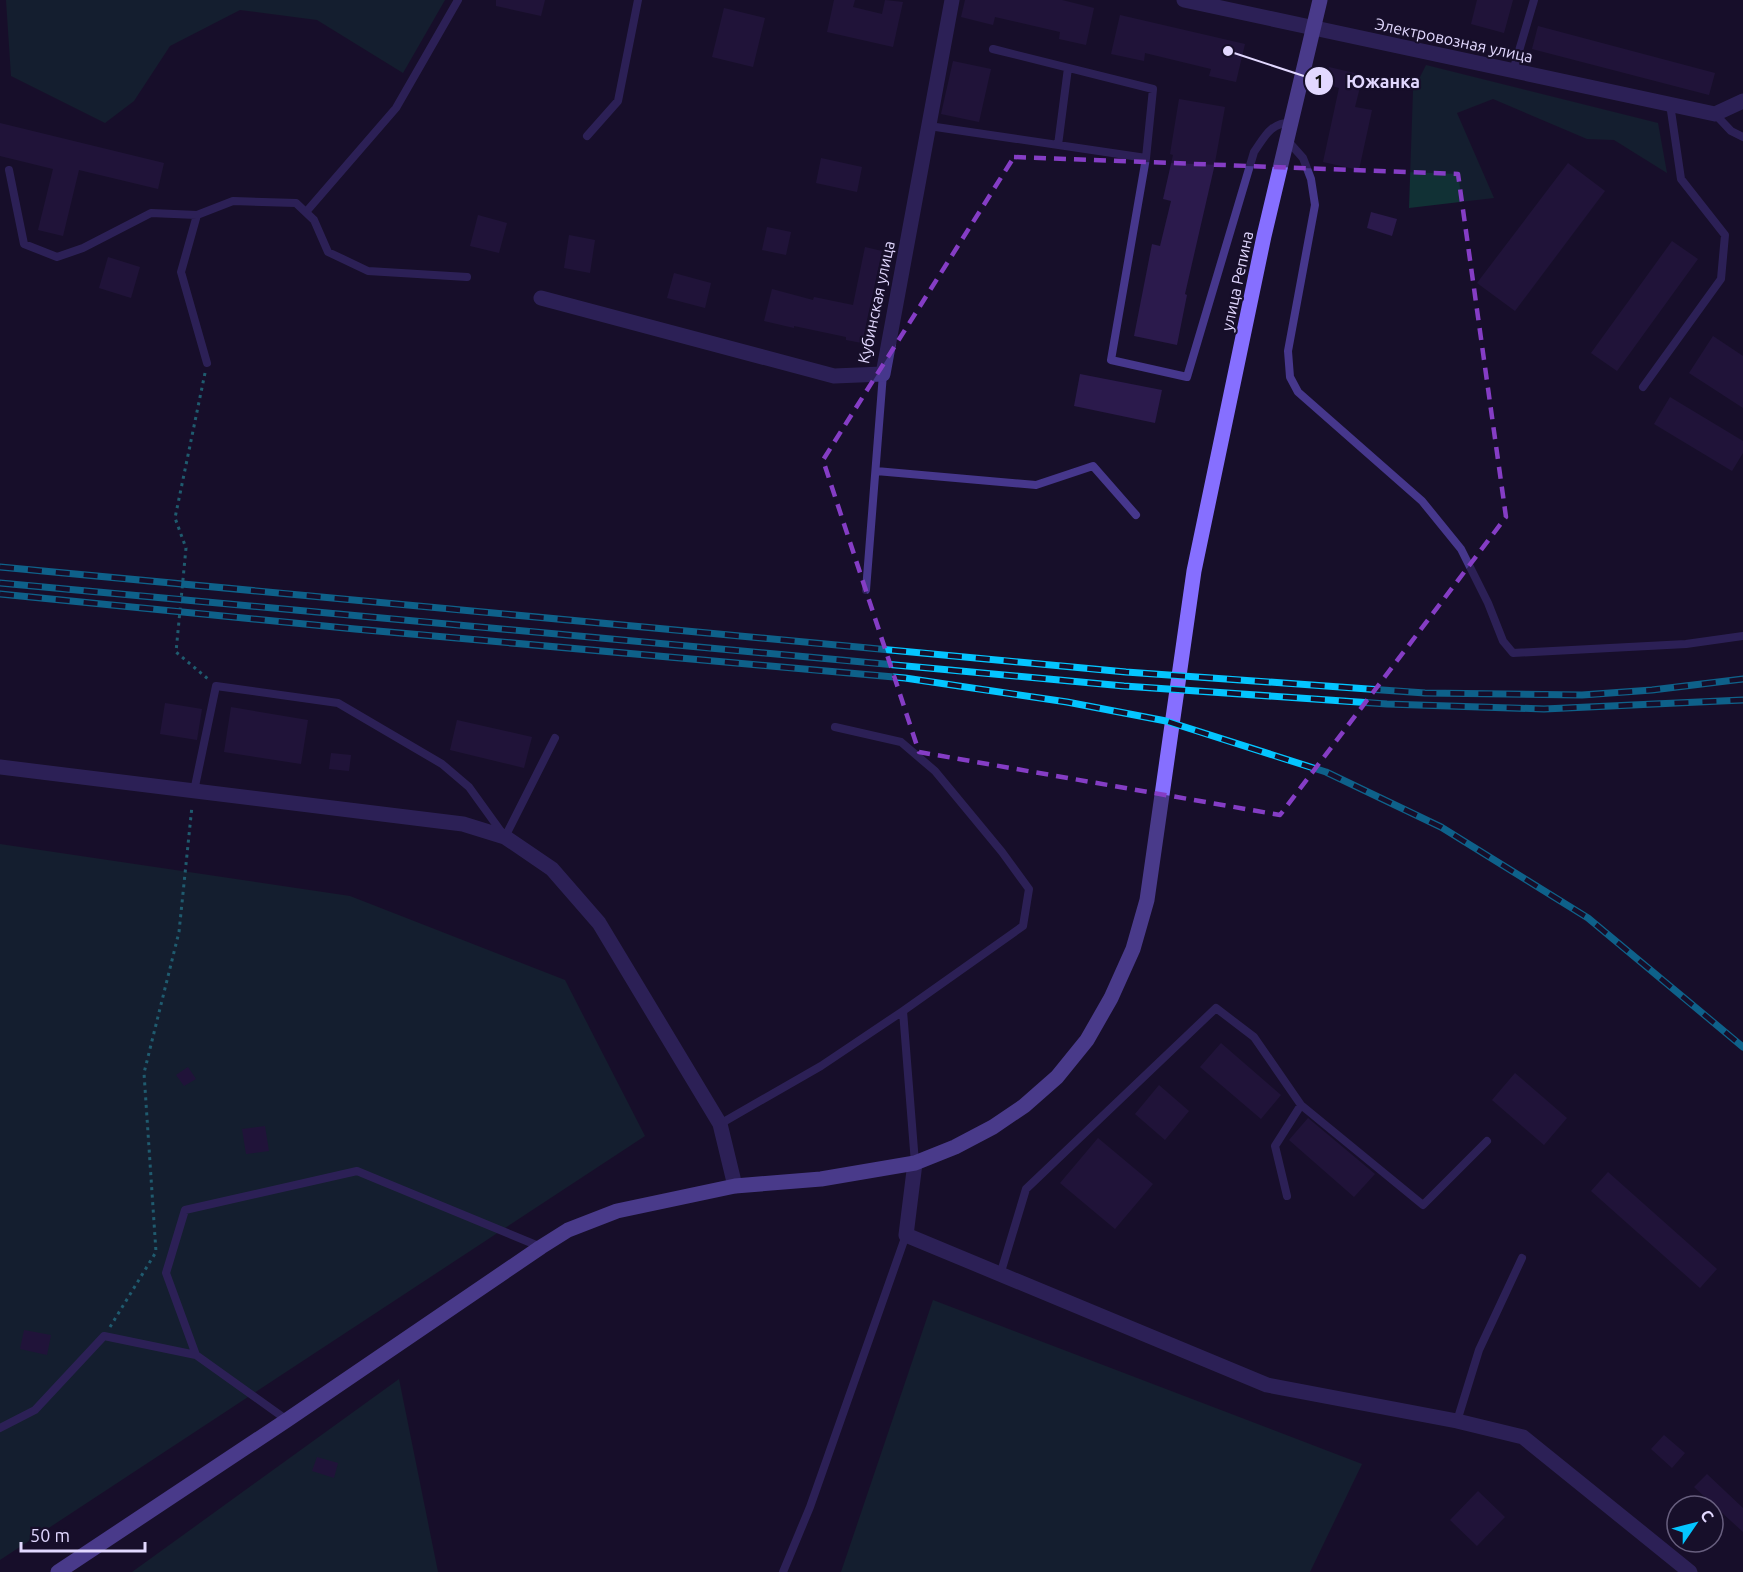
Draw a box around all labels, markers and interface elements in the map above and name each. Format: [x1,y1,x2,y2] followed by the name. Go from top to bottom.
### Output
[1373,14,1535,66] street label: Электровозная улица
[1304,63,1432,99] callout: Южанка
[1314,71,1324,91] text: 1
[1346,71,1420,91] text: Южанка
[1218,229,1256,333] street label: улица Репина
[854,239,898,365] street label: Кубинская улица
[1665,1494,1725,1554] north arrow
[1697,1506,1718,1525] text: С
[21,1515,146,1553] scale bar
[30,1525,70,1545] text: 50 m

